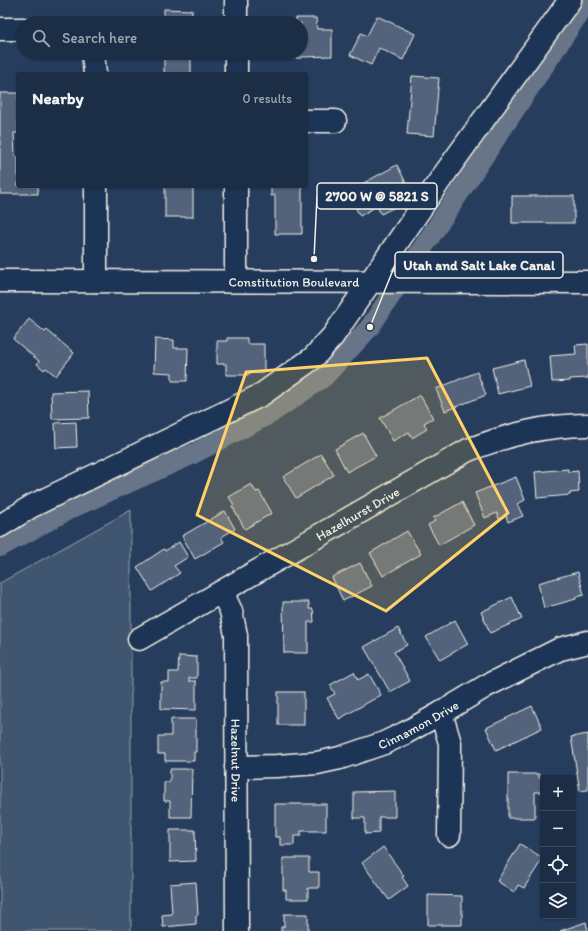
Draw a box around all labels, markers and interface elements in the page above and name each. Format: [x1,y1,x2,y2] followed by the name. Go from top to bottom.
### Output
[16,16,308,60] search box
[30,27,52,49] icon: search
[62,29,137,47] text: Search here
[32,88,84,108] text: Nearby
[242,91,292,106] text: 0 results
[317,183,437,209] callout: 2700 W @ 5821 S
[325,188,429,205] text: 2700 W @ 5821 S
[395,252,563,278] callout: Utah and Salt Lake Canal
[403,257,556,274] text: Utah and Salt Lake Canal
[229,274,359,289] street label: Constitution Boulevard
[313,484,402,543] street label: Hazelhurst Drive
[376,697,461,752] street label: Cinnamon Drive
[229,719,244,802] street label: Hazelnut Drive
[540,775,576,919] map controls
[540,775,576,811] button: +
[540,811,576,847] button: −
[540,847,576,883] button: locate
[540,883,576,919] button: layers

